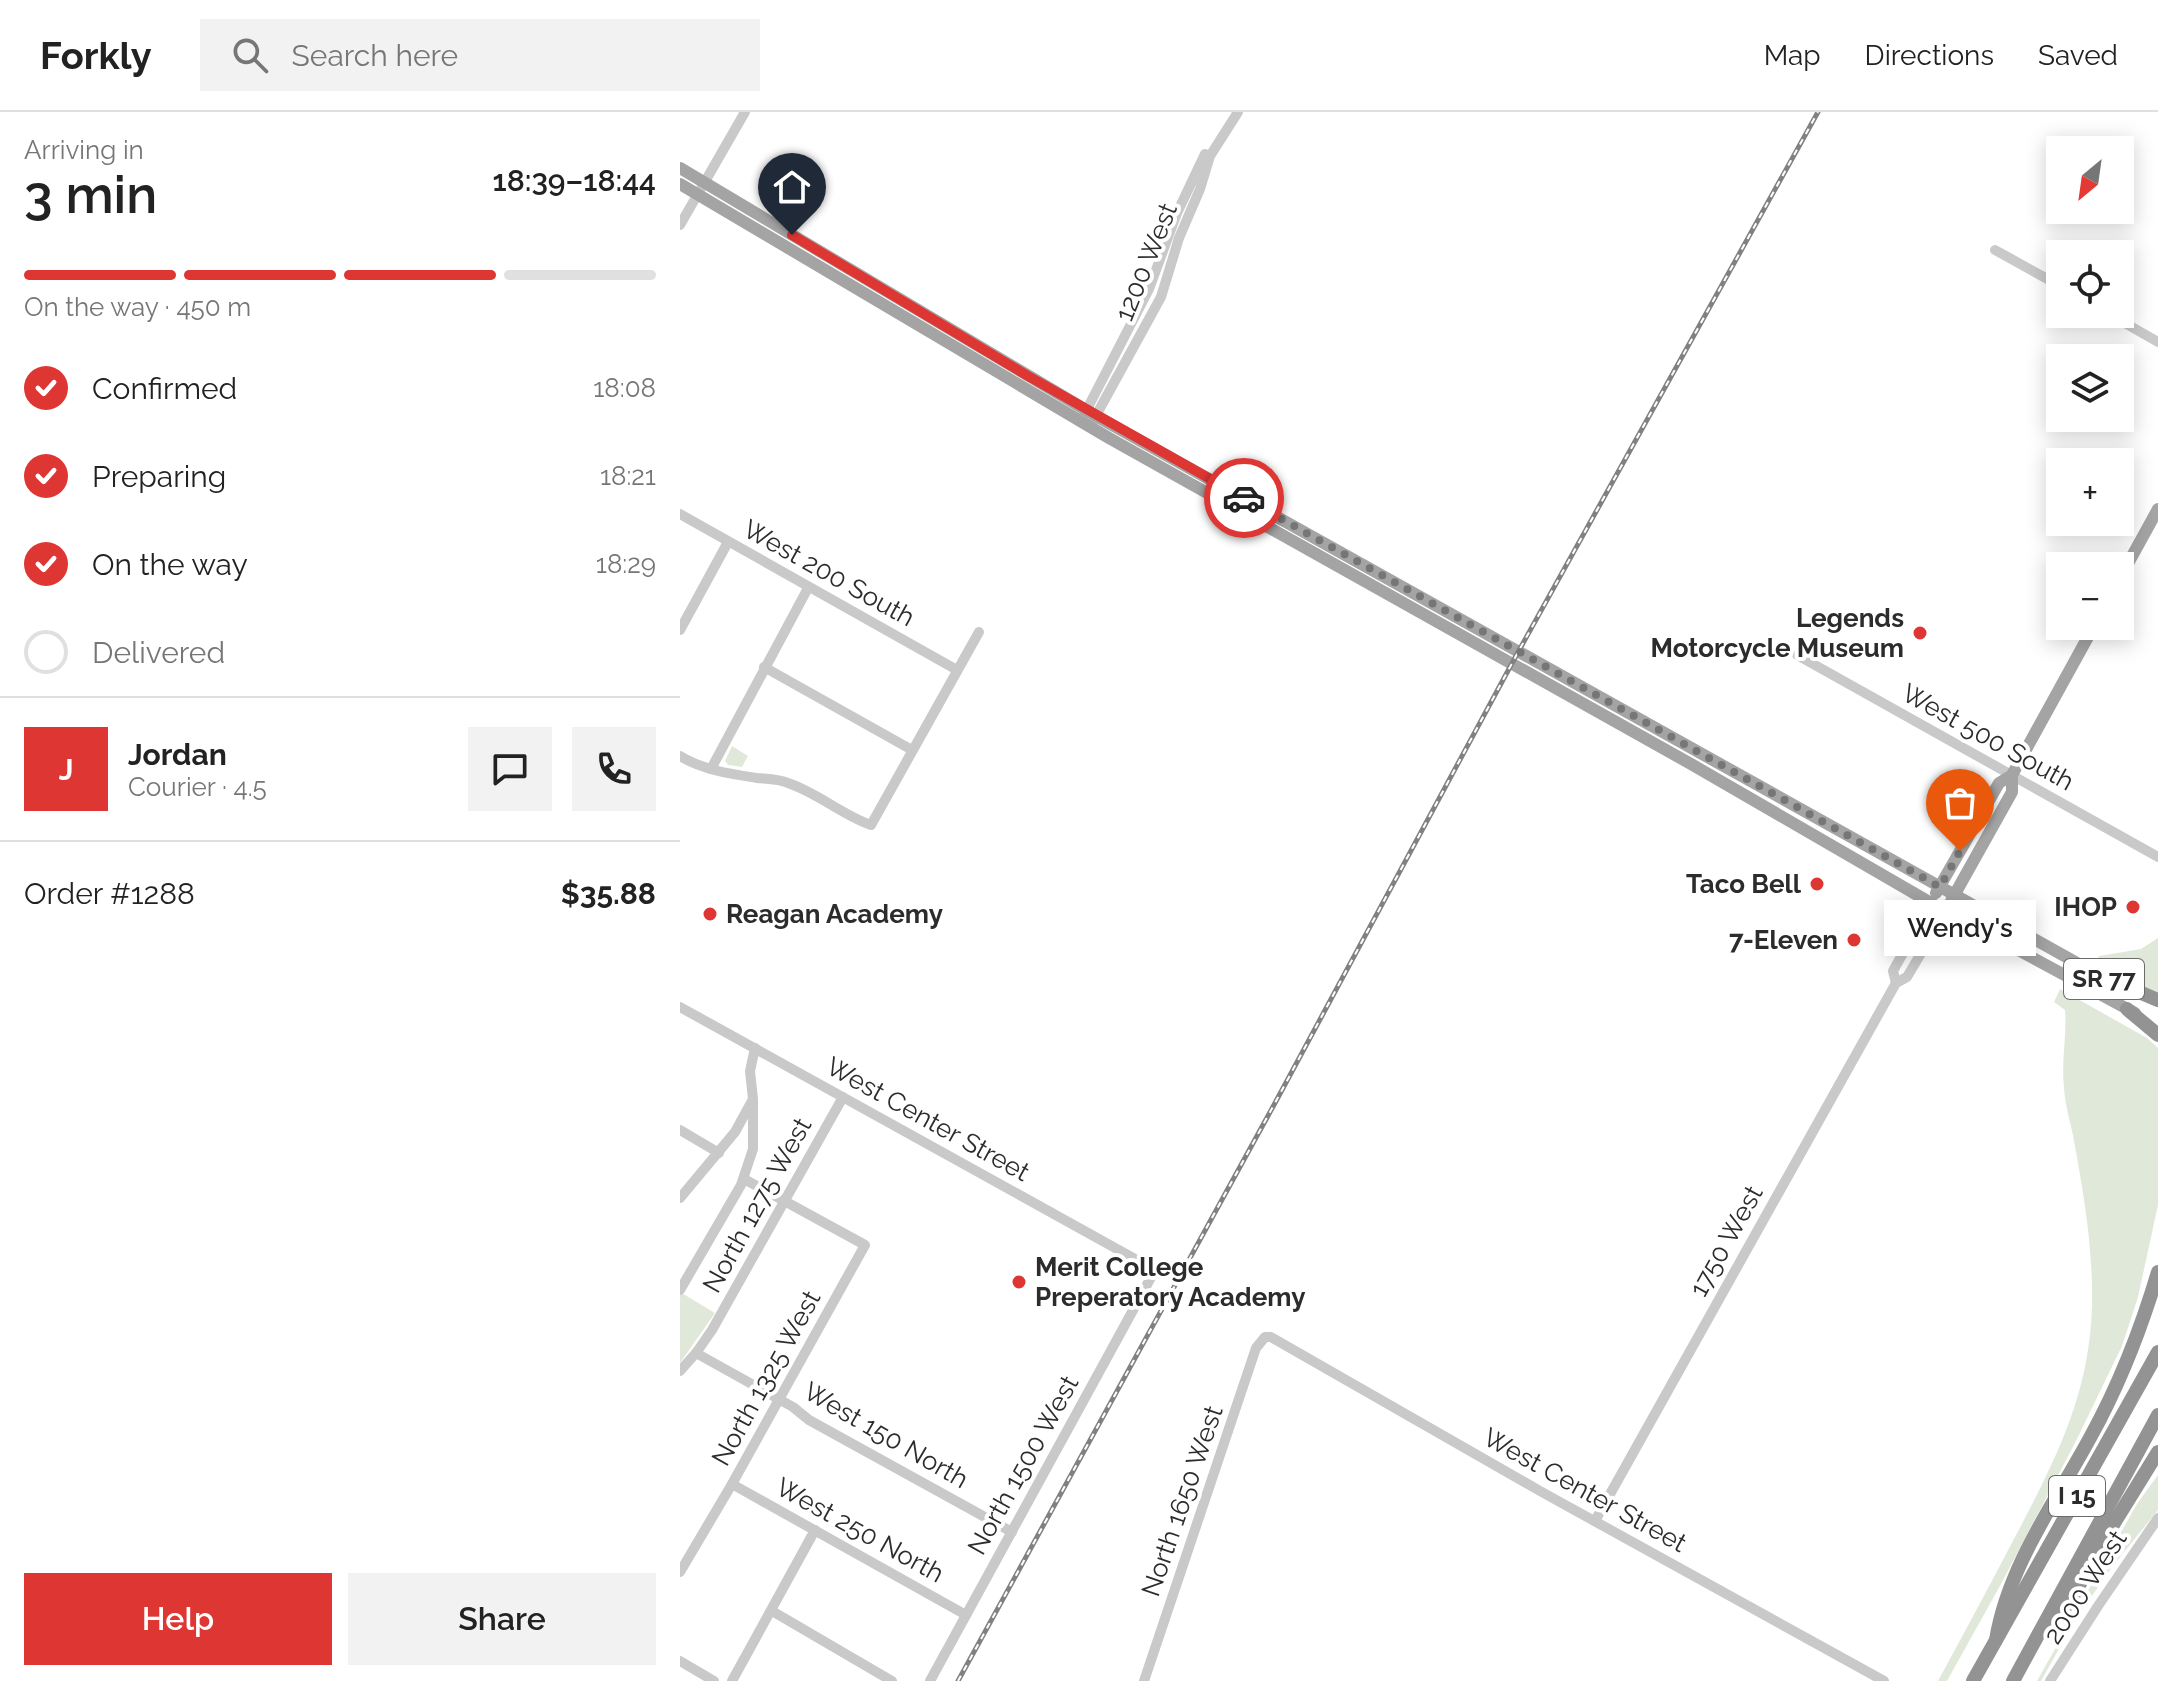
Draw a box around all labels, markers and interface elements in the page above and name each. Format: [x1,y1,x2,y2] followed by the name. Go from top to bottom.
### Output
[200,19,760,91] search box
[40,33,152,78] text: Forkly
[228,33,272,77] icon: search
[292,38,458,73] text: Search here
[1764,39,1821,72] text: Map
[1865,39,1994,72] text: Directions
[2038,39,2118,72] text: Saved
[24,135,144,165] text: Arriving in
[2046,136,2134,224] north arrow
[2046,136,2134,640] map controls
[758,153,826,235] pin
[493,163,656,198] text: 18:39–18:44
[24,164,157,225] text: 3 min
[770,165,814,209] icon: home
[1109,199,1183,325] street label: 1200 West
[2046,240,2134,328] button: locate
[24,292,251,322] text: On the way · 450 m
[2046,344,2134,432] button: layers
[24,366,68,410] icon: check
[92,371,237,406] text: Confirmed
[593,373,656,403] text: 18:08
[2046,448,2134,536] button: +
[24,454,68,498] icon: check
[1204,458,1284,538] courier
[92,459,226,494] text: Preparing
[600,461,656,491] text: 18:21
[1222,476,1266,520] icon: car
[738,514,920,632] street label: West 200 South
[24,542,68,586] icon: check
[92,547,248,582] text: On the way
[596,549,656,579] text: 18:29
[2046,552,2134,640] button: −
[1651,603,1904,663] place label: Legends Motorcycle Museum
[1911,624,1929,642] marker: Legends Motorcycle Museum
[92,635,225,670] text: Delivered
[1897,677,2079,797] street label: West 500 South
[468,727,552,811] button: chat
[572,727,656,811] button: phone
[128,737,227,772] text: Jordan
[59,752,73,787] text: J
[1926,769,1994,851] pin
[128,772,267,802] text: Courier · 4.5
[1938,781,1982,825] icon: bag
[1686,869,1802,899] place label: Taco Bell
[1808,875,1826,893] marker: Taco Bell
[24,876,195,911] text: Order #1288
[561,876,656,911] text: $35.88
[2054,892,2117,922] place label: IHOP
[2124,898,2142,916] marker: IHOP
[726,899,943,929] place label: Reagan Academy
[1884,899,2036,955] callout: Wendy's
[701,905,719,923] marker: Reagan Academy
[1907,913,2013,943] text: Wendy's
[1729,925,1838,955] place label: 7-Eleven
[1845,931,1863,949] marker: 7-Eleven
[2064,959,2144,999] road number: SR 77
[821,1051,1035,1187] street label: West Center Street
[697,1112,818,1298] street label: North 1275 West
[1683,1180,1769,1302] street label: 1750 West
[1035,1252,1306,1312] place label: Merit College Preperatory Academy
[1010,1273,1028,1291] marker: Merit College Preperatory Academy
[706,1285,827,1471] street label: North 1325 West
[961,1370,1085,1560] street label: North 1500 West
[798,1376,974,1494] street label: West 150 North
[1135,1402,1229,1600] street label: North 1650 West
[1478,1422,1692,1558] street label: West Center Street
[771,1472,949,1588] street label: West 250 North
[2049,1476,2105,1516] road number: I 15
[2037,1524,2133,1649] street label: 2000 West
[24,1573,332,1665] button: Help
[348,1573,656,1665] button: Share

